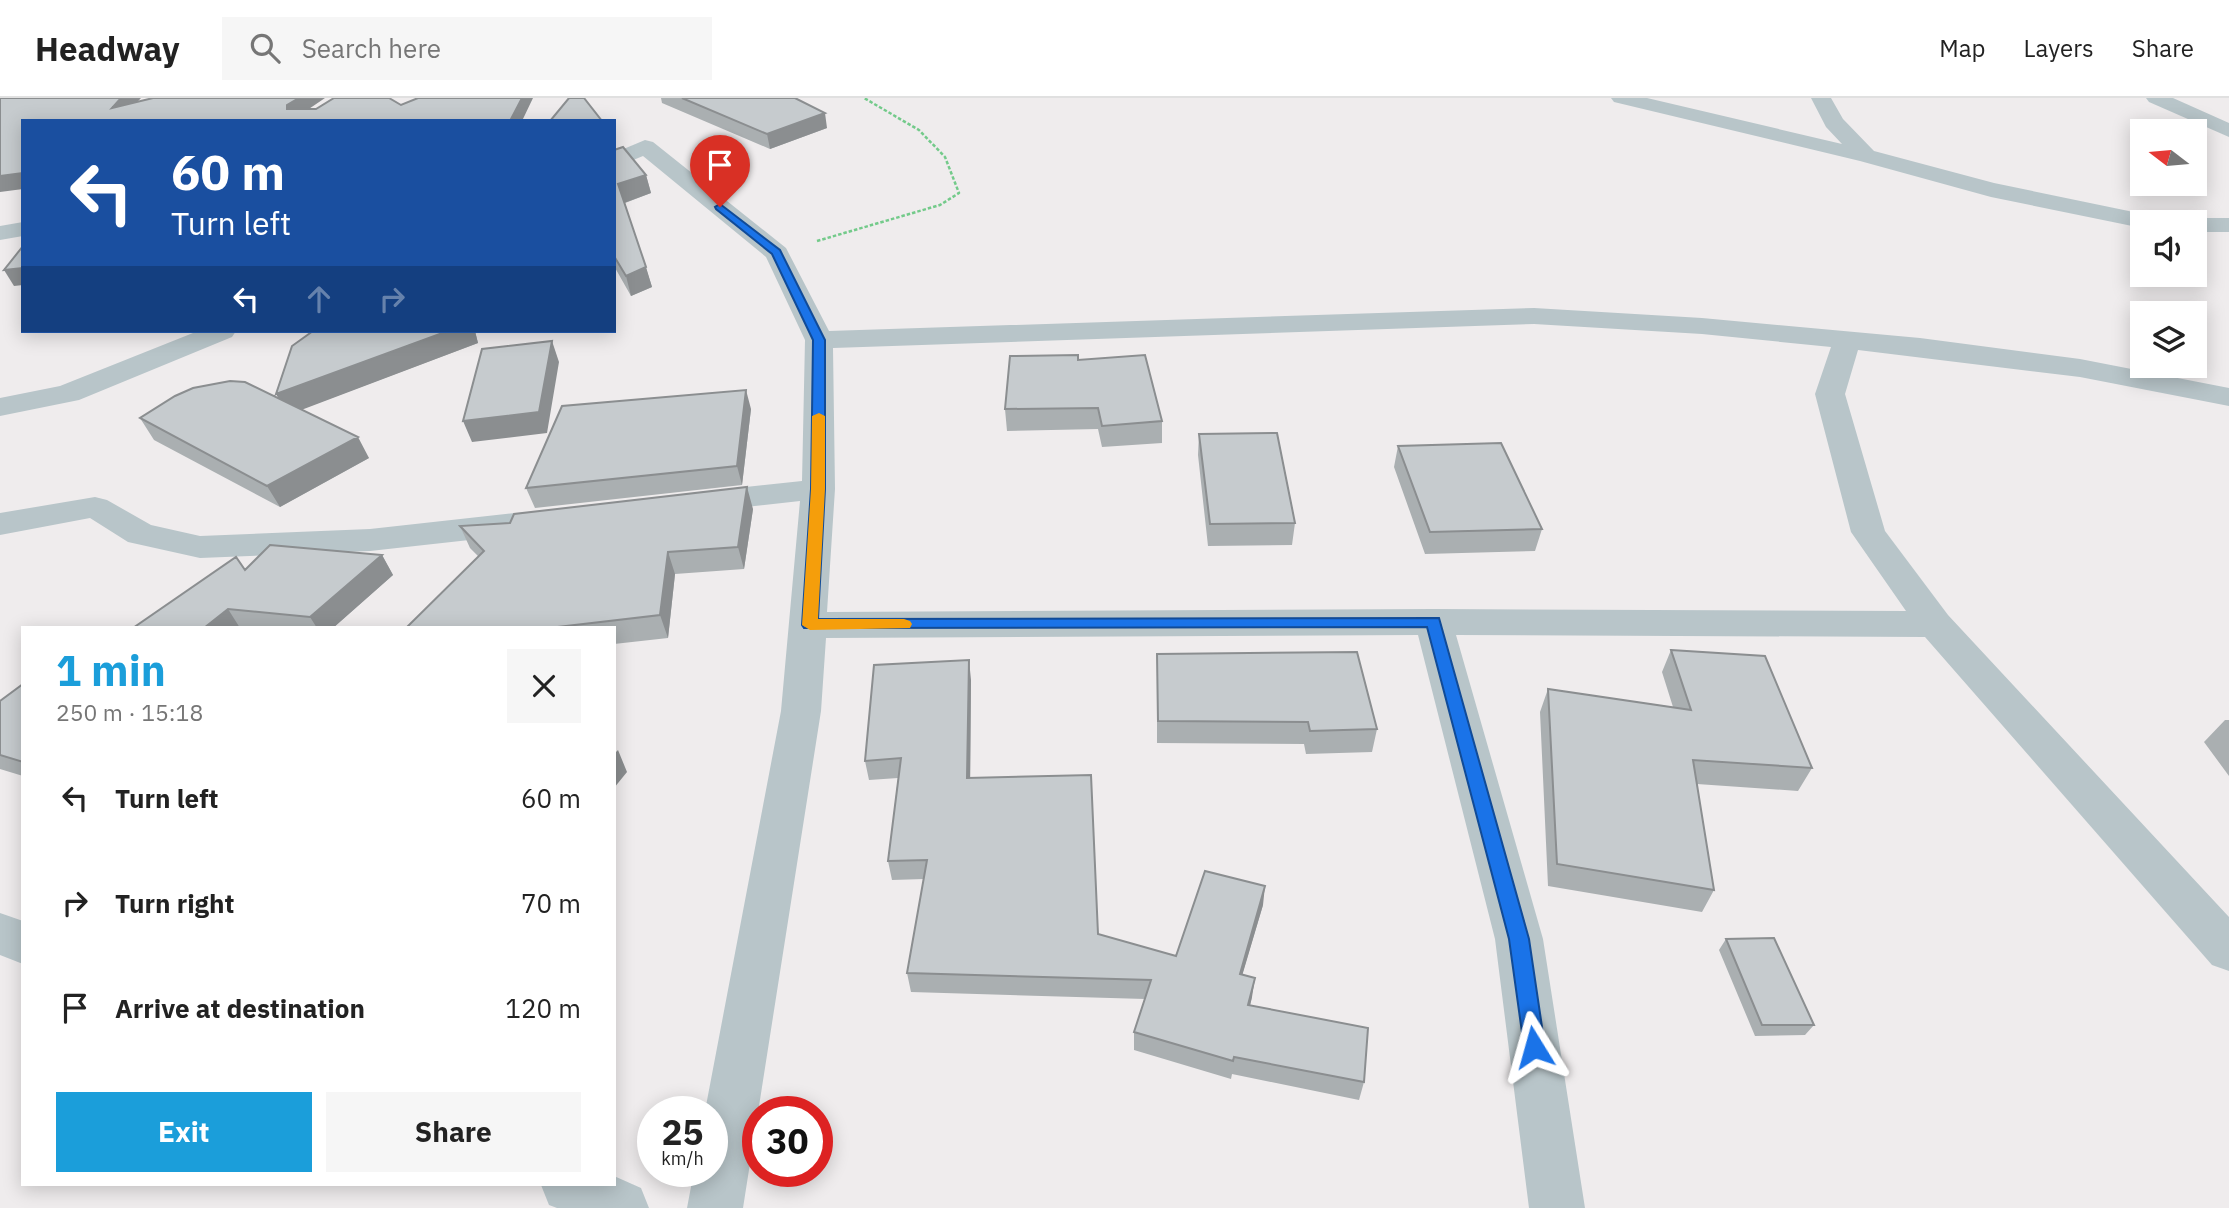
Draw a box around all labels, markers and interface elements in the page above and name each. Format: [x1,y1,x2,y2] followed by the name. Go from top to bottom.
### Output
[222,17,712,80] search box
[35,27,180,70] text: Headway
[246,29,284,67] icon: search
[302,31,441,65] text: Search here
[1939,32,1986,64] text: Map
[2024,32,2094,64] text: Layers
[2132,32,2194,64] text: Share
[2130,119,2207,196] north arrow
[2130,119,2207,378] map controls
[690,135,750,207] pin
[171,140,285,203] text: 60 m
[701,146,739,184] icon: arrive
[56,147,147,238] icon: left
[171,202,291,244] text: Turn left
[2130,210,2207,287] button: sound
[227,280,265,318] icon: left
[300,280,338,318] icon: ahead
[373,280,411,318] icon: right
[2130,301,2207,378] button: layers
[56,643,166,698] text: 1 min
[507,649,581,723] button: close
[56,697,203,727] text: 250 m · 15:18
[56,779,94,817] icon: left
[115,781,218,815] text: Turn left
[521,781,581,815] text: 60 m
[56,884,94,922] icon: right
[115,886,234,920] text: Turn right
[521,886,581,920] text: 70 m
[56,989,94,1027] icon: arrive
[115,991,365,1025] text: Arrive at destination
[505,991,581,1025] text: 120 m
[1497,1010,1571,1084] position arrow
[56,1092,312,1172] button: Exit
[326,1092,581,1172] button: Share
[742,1096,833,1187] speed limit sign: 30
[661,1109,704,1155] text: 25
[661,1147,704,1170] text: km/h

